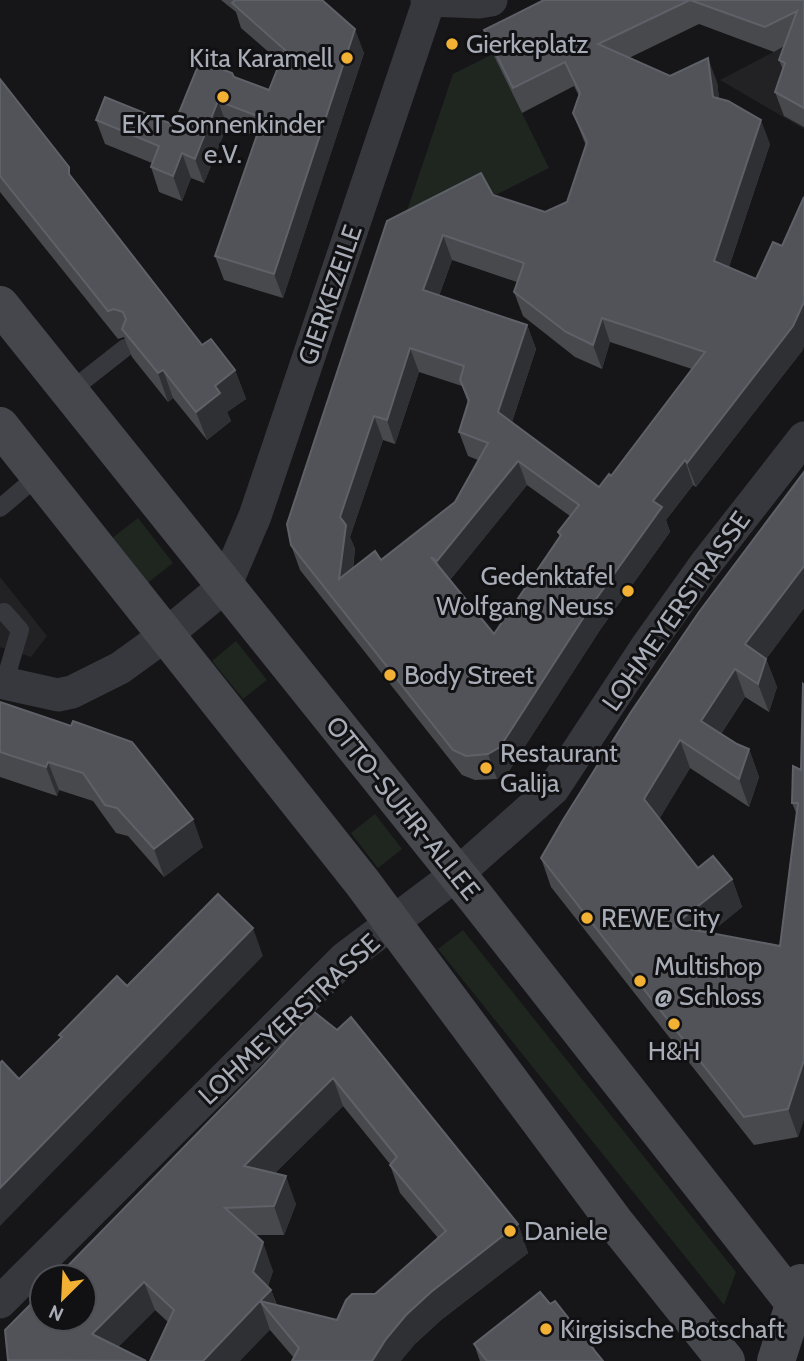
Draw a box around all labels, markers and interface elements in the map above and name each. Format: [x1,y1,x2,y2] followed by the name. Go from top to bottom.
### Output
[466,28,589,60] place label: Gierkeplatz
[444,36,460,52] marker: Gierkeplatz
[189,42,333,74] place label: Kita Karamell
[339,50,355,66] marker: Kita Karamell
[215,89,231,105] marker: EKT Sonnenkinder e.V.
[122,108,325,170] place label: EKT Sonnenkinder e.V.
[291,221,369,369] street label: GIERKEZEILE
[595,505,757,717] street label: LOHMEYERSTRASSE
[436,560,614,622] place label: Gedenktafel Wolfgang Neuss
[620,583,636,599] marker: Gedenktafel Wolfgang Neuss
[404,659,534,691] place label: Body Street
[382,667,398,683] marker: Body Street
[319,710,487,906] street label: OTTO-SUHR-ALLEE
[500,737,618,799] place label: Restaurant Galija
[478,760,494,776] marker: Restaurant Galija
[601,902,720,934] place label: REWE City
[579,910,595,926] marker: REWE City
[192,927,386,1111] street label: LOHMEYERSTRASSE
[654,950,762,1012] place label: Multishop @ Schloss
[632,973,648,989] marker: Multishop @ Schloss
[666,1016,682,1032] marker: H&H
[648,1035,700,1067] place label: H&H
[524,1215,608,1247] place label: Daniele
[502,1223,518,1239] marker: Daniele
[28,1263,98,1333] north arrow
[45,1300,67,1326] text: N
[560,1313,785,1345] place label: Kirgisische Botschaft
[538,1321,554,1337] marker: Kirgisische Botschaft

